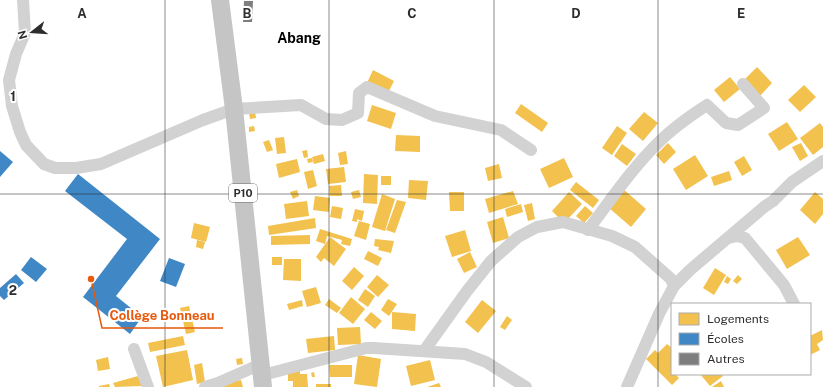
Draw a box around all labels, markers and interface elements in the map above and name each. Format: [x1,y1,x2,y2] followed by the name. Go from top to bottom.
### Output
[77,6,87,21] text: A
[243,6,252,21] text: B
[407,6,417,21] text: C
[571,6,581,21] text: D
[737,6,745,21] text: E
[12,12,52,52] north arrow
[15,29,29,41] text: N
[277,30,321,46] district label: Abang
[10,89,16,104] text: 1
[229,184,257,202] road number: P10
[9,283,17,298] text: 2
[102,303,223,328] callout: Collège Bonneau
[671,303,811,375] legend
[109,308,215,323] text: Collège Bonneau
[707,312,769,326] text: Logements
[707,332,744,346] text: Écoles
[707,352,744,366] text: Autres

